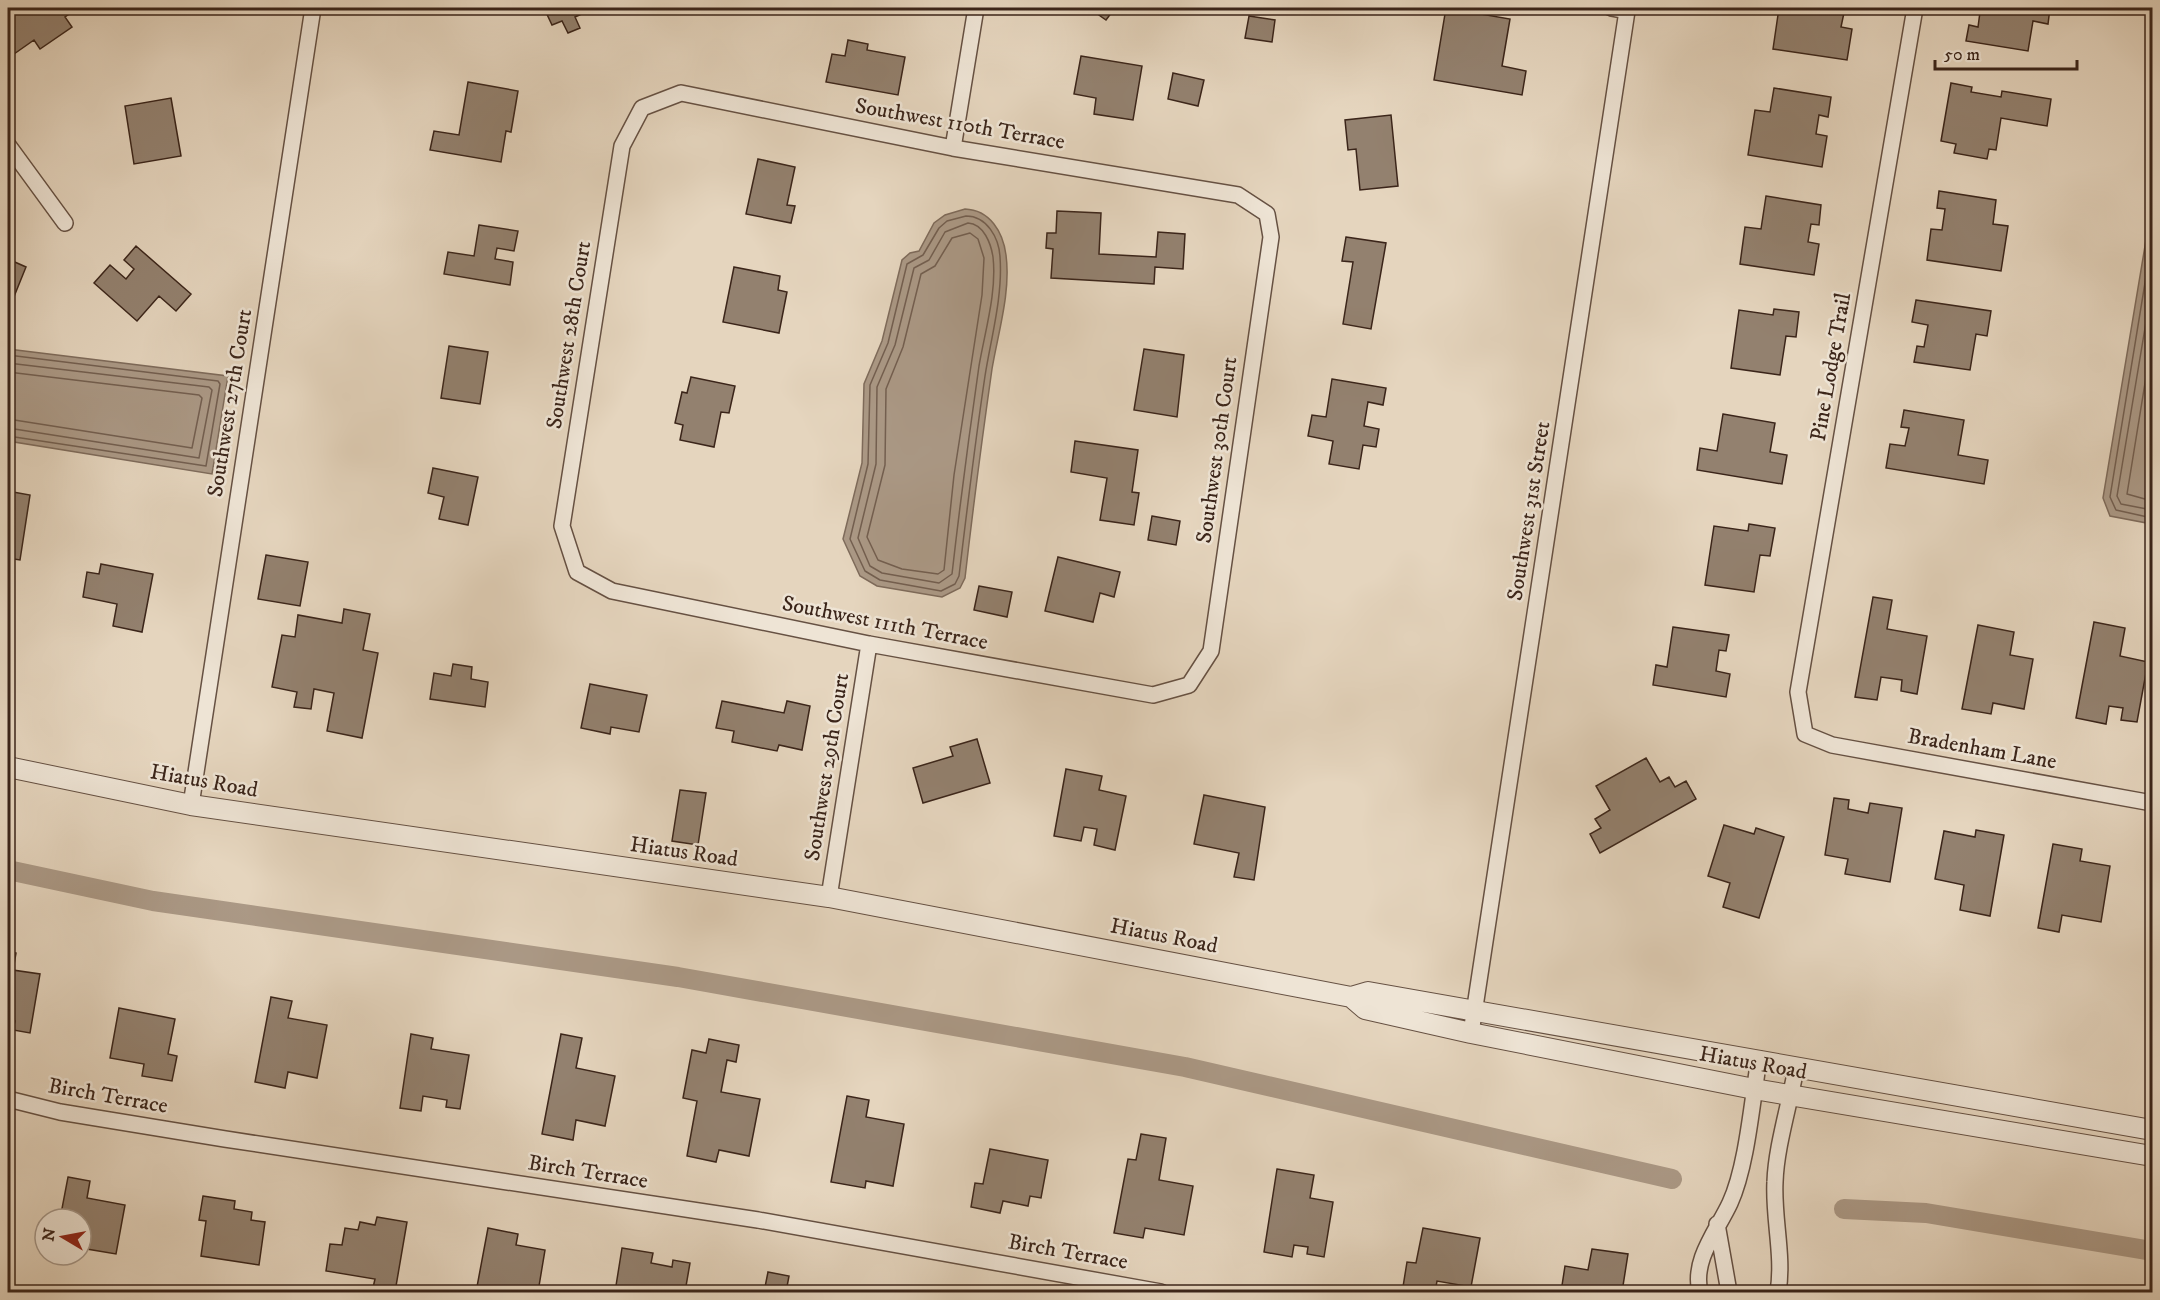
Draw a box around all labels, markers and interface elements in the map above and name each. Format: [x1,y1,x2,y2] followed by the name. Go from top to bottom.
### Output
[1935,33,2078,71] scale bar
[1944,44,1980,66] text: 50 m
[853,92,1067,156] street label: Southwest 110th Terrace
[541,239,597,431] street label: Southwest 28th Court
[1805,290,1857,443] street label: Pine Lodge Trail
[202,307,258,499] street label: Southwest 27th Court
[1191,355,1243,545] street label: Southwest 30th Court
[1502,420,1556,602] street label: Southwest 31st Street
[780,590,990,656] street label: Southwest 111th Terrace
[799,671,855,863] street label: Southwest 29th Court
[1905,723,2059,775] street label: Bradenham Lane
[148,758,260,804] street label: Hiatus Road
[628,831,740,873] street label: Hiatus Road
[1108,912,1220,960] street label: Hiatus Road
[1697,1040,1809,1086] street label: Hiatus Road
[46,1072,170,1120] street label: Birch Terrace
[526,1149,650,1195] street label: Birch Terrace
[33,1207,93,1267] north arrow
[38,1226,60,1243] text: N
[1006,1228,1130,1276] street label: Birch Terrace

